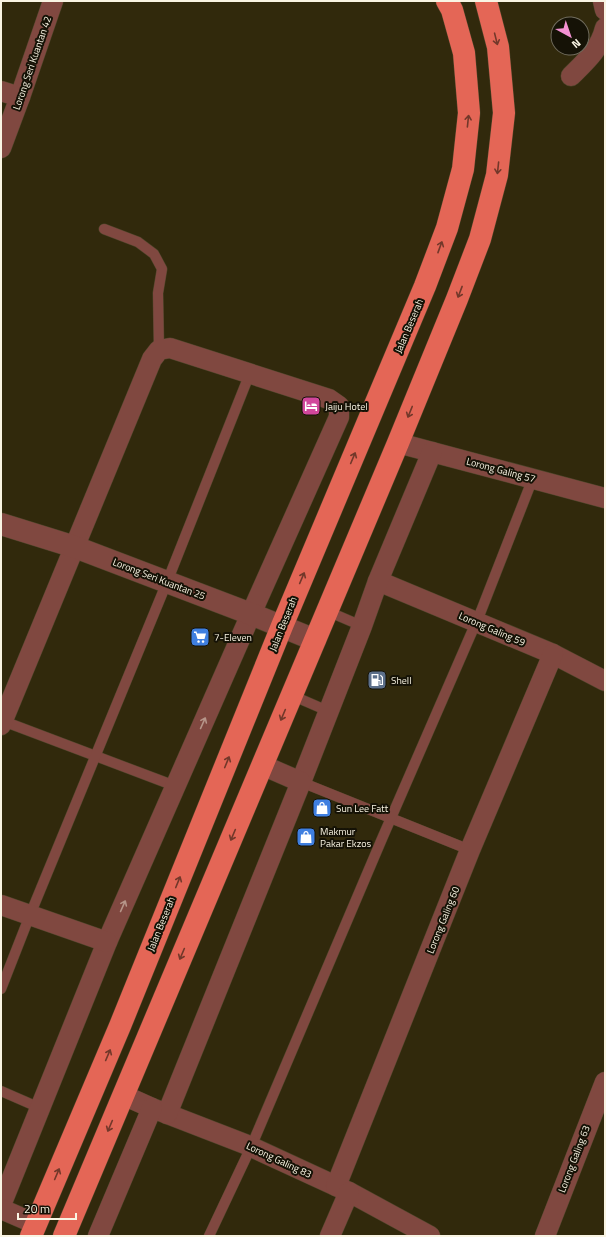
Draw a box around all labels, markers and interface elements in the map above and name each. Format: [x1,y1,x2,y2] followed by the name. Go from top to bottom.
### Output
[9,14,55,112] street label: Lorong Seri Kuantan 42
[550,16,590,56] north arrow
[493,32,500,45] one-way arrow
[568,35,584,52] text: N
[464,115,472,128] one-way arrow
[494,161,502,174] one-way arrow
[436,241,444,253] one-way arrow
[455,285,463,297] one-way arrow
[391,297,427,355] street label: Jalan Beserah
[300,395,322,417] hotel icon: Jaiju Hotel
[325,399,368,414] place label: Jaiju Hotel
[406,406,414,418] one-way arrow
[350,452,357,464] one-way arrow
[465,454,537,486] street label: Lorong Galing 57
[110,554,208,604] street label: Lorong Seri Kuantan 25
[299,572,307,584] one-way arrow
[265,595,301,653] street label: Jalan Beserah
[456,608,528,650] street label: Lorong Galing 59
[189,626,211,648] supermarket icon: 7-Eleven
[214,630,252,645] place label: 7-Eleven
[366,669,388,691] fuel station icon: Shell
[391,673,411,688] place label: Shell
[279,708,286,720] one-way arrow
[200,717,207,729] one-way arrow
[224,756,231,768] one-way arrow
[311,797,333,819] shop icon: Sun Lee Fatt
[336,801,389,816] place label: Sun Lee Fatt
[320,824,371,851] place label: Makmur Pakar Ekzos
[295,826,317,848] shop icon: Makmur Pakar Ekzos
[228,828,236,840] one-way arrow
[175,877,183,889] one-way arrow
[423,884,463,956] street label: Lorong Galing 60
[143,895,179,953] street label: Jalan Beserah
[120,900,127,912] one-way arrow
[178,948,186,960] one-way arrow
[105,1049,112,1061] one-way arrow
[106,1119,114,1131] one-way arrow
[554,1123,594,1195] street label: Lorong Galing 63
[244,1138,314,1182] street label: Lorong Galing 83
[54,1169,62,1181] one-way arrow
[18,1195,76,1221] scale bar
[24,1199,50,1218] text: 20 m

